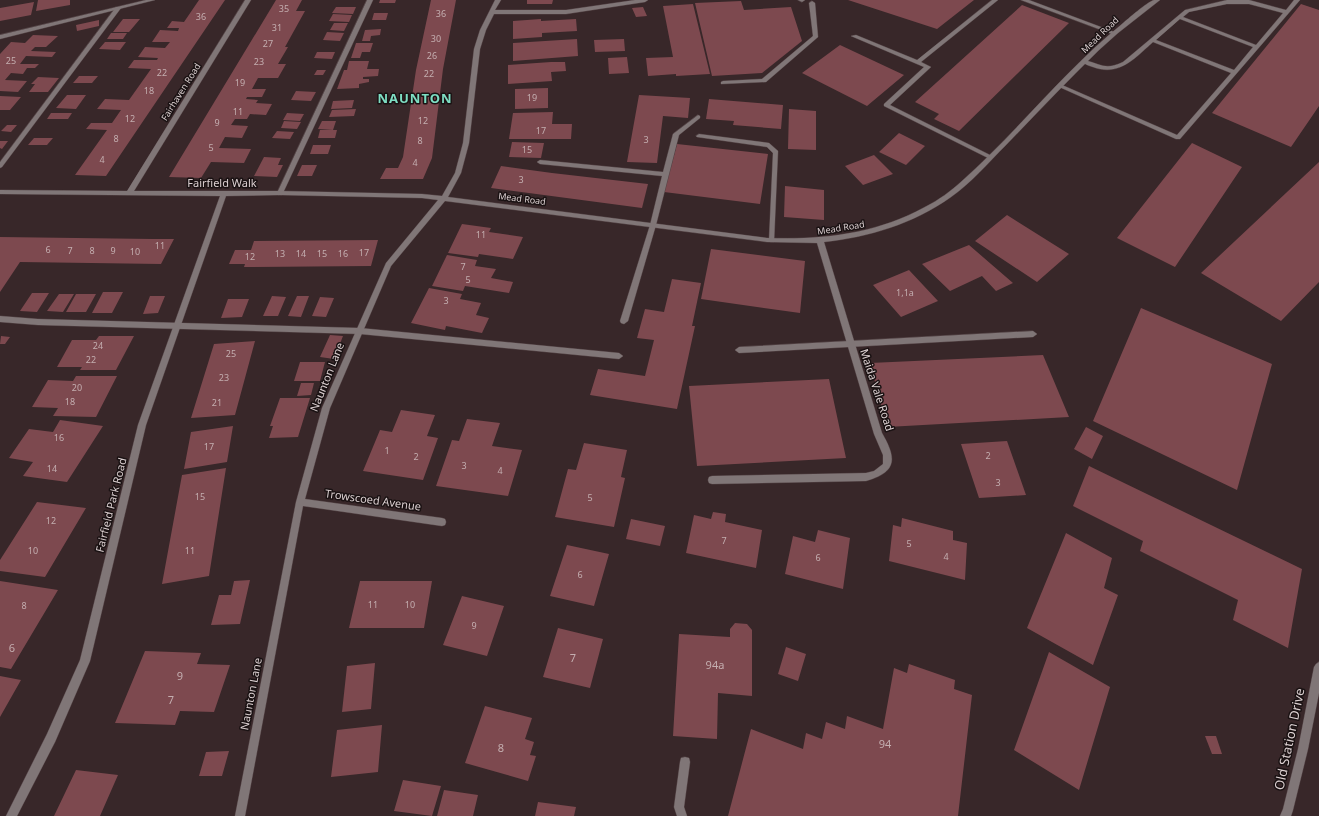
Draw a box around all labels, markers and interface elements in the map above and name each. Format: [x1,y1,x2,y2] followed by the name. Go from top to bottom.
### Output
[279,2,289,15] house number: 35
[436,7,446,20] house number: 36
[196,10,206,23] house number: 36
[1078,13,1121,56] street label: Mead Road
[272,21,282,34] house number: 31
[431,32,441,45] house number: 30
[263,37,273,50] house number: 27
[427,49,437,62] house number: 26
[6,54,16,67] house number: 25
[254,55,264,68] house number: 23
[158,60,203,123] street label: Fairhaven Road
[157,66,167,79] house number: 22
[424,67,434,80] house number: 22
[235,76,245,89] house number: 19
[144,84,154,97] house number: 18
[377,89,453,107] district label: NAUNTON
[527,91,537,104] house number: 19
[233,105,243,118] house number: 11
[125,112,135,125] house number: 12
[418,114,428,127] house number: 12
[214,116,220,129] house number: 9
[536,124,546,137] house number: 17
[113,132,119,145] house number: 8
[643,133,649,146] house number: 3
[417,134,423,147] house number: 8
[208,141,214,154] house number: 5
[522,143,532,156] house number: 15
[99,153,105,166] house number: 4
[412,156,418,169] house number: 4
[518,173,524,186] house number: 3
[187,175,257,190] street label: Fairfield Walk
[498,189,547,208] street label: Mead Road
[816,217,866,238] street label: Mead Road
[476,228,486,241] house number: 11
[155,239,165,252] house number: 11
[45,243,51,256] house number: 6
[67,244,73,257] house number: 7
[89,244,95,257] house number: 8
[110,244,116,257] house number: 9
[130,245,140,258] house number: 10
[359,246,369,259] house number: 17
[275,247,285,260] house number: 13
[296,247,306,260] house number: 14
[317,247,327,260] house number: 15
[338,247,348,260] house number: 16
[245,250,255,263] house number: 12
[460,260,466,273] house number: 7
[465,273,471,286] house number: 5
[896,286,914,299] house number: 1,1a
[443,294,449,307] house number: 3
[93,339,103,352] house number: 24
[306,340,347,414] street label: Naunton Lane
[226,347,236,360] house number: 25
[857,347,898,433] street label: Maida Vale Road
[86,353,96,366] house number: 22
[219,371,229,384] house number: 23
[72,381,82,394] house number: 20
[65,395,75,408] house number: 18
[212,396,222,409] house number: 21
[54,431,64,444] house number: 16
[204,440,214,453] house number: 17
[384,444,390,457] house number: 1
[985,449,991,462] house number: 2
[413,450,419,463] house number: 2
[91,456,130,554] street label: Fairfield Park Road
[461,459,467,472] house number: 3
[47,462,57,475] house number: 14
[497,464,503,477] house number: 4
[995,476,1001,489] house number: 3
[324,485,422,514] street label: Trowscoed Avenue
[195,490,205,503] house number: 15
[587,491,593,504] house number: 5
[46,514,56,527] house number: 12
[721,534,727,547] house number: 7
[906,537,912,550] house number: 5
[28,544,38,557] house number: 10
[185,544,195,557] house number: 11
[943,550,949,563] house number: 4
[815,551,821,564] house number: 6
[577,568,583,581] house number: 6
[368,598,378,611] house number: 11
[405,598,415,611] house number: 10
[21,599,27,612] house number: 8
[471,619,477,632] house number: 9
[9,640,15,655] house number: 6
[570,650,576,665] house number: 7
[236,656,265,731] street label: Naunton Lane
[706,657,724,672] house number: 94a
[177,668,183,683] house number: 9
[1269,687,1309,791] street label: Old Station Drive
[168,692,174,707] house number: 7
[879,736,892,751] house number: 94
[498,740,504,755] house number: 8

